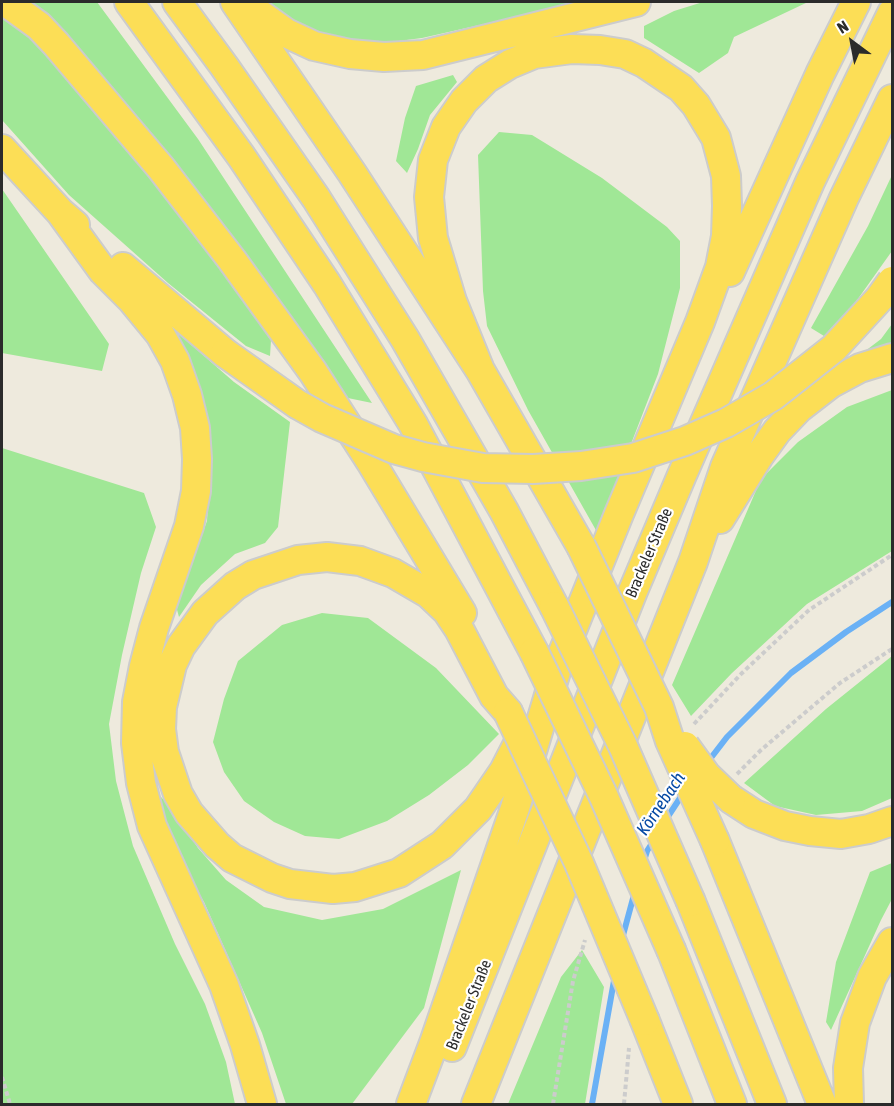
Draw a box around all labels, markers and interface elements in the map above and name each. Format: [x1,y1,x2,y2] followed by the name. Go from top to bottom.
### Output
[822,12,882,72] north arrow
[834,17,851,37] text: N
[621,505,677,601] street label: Brackeler Straße
[632,768,690,840] water label: Körnebach
[442,957,496,1053] street label: Brackeler Straße

